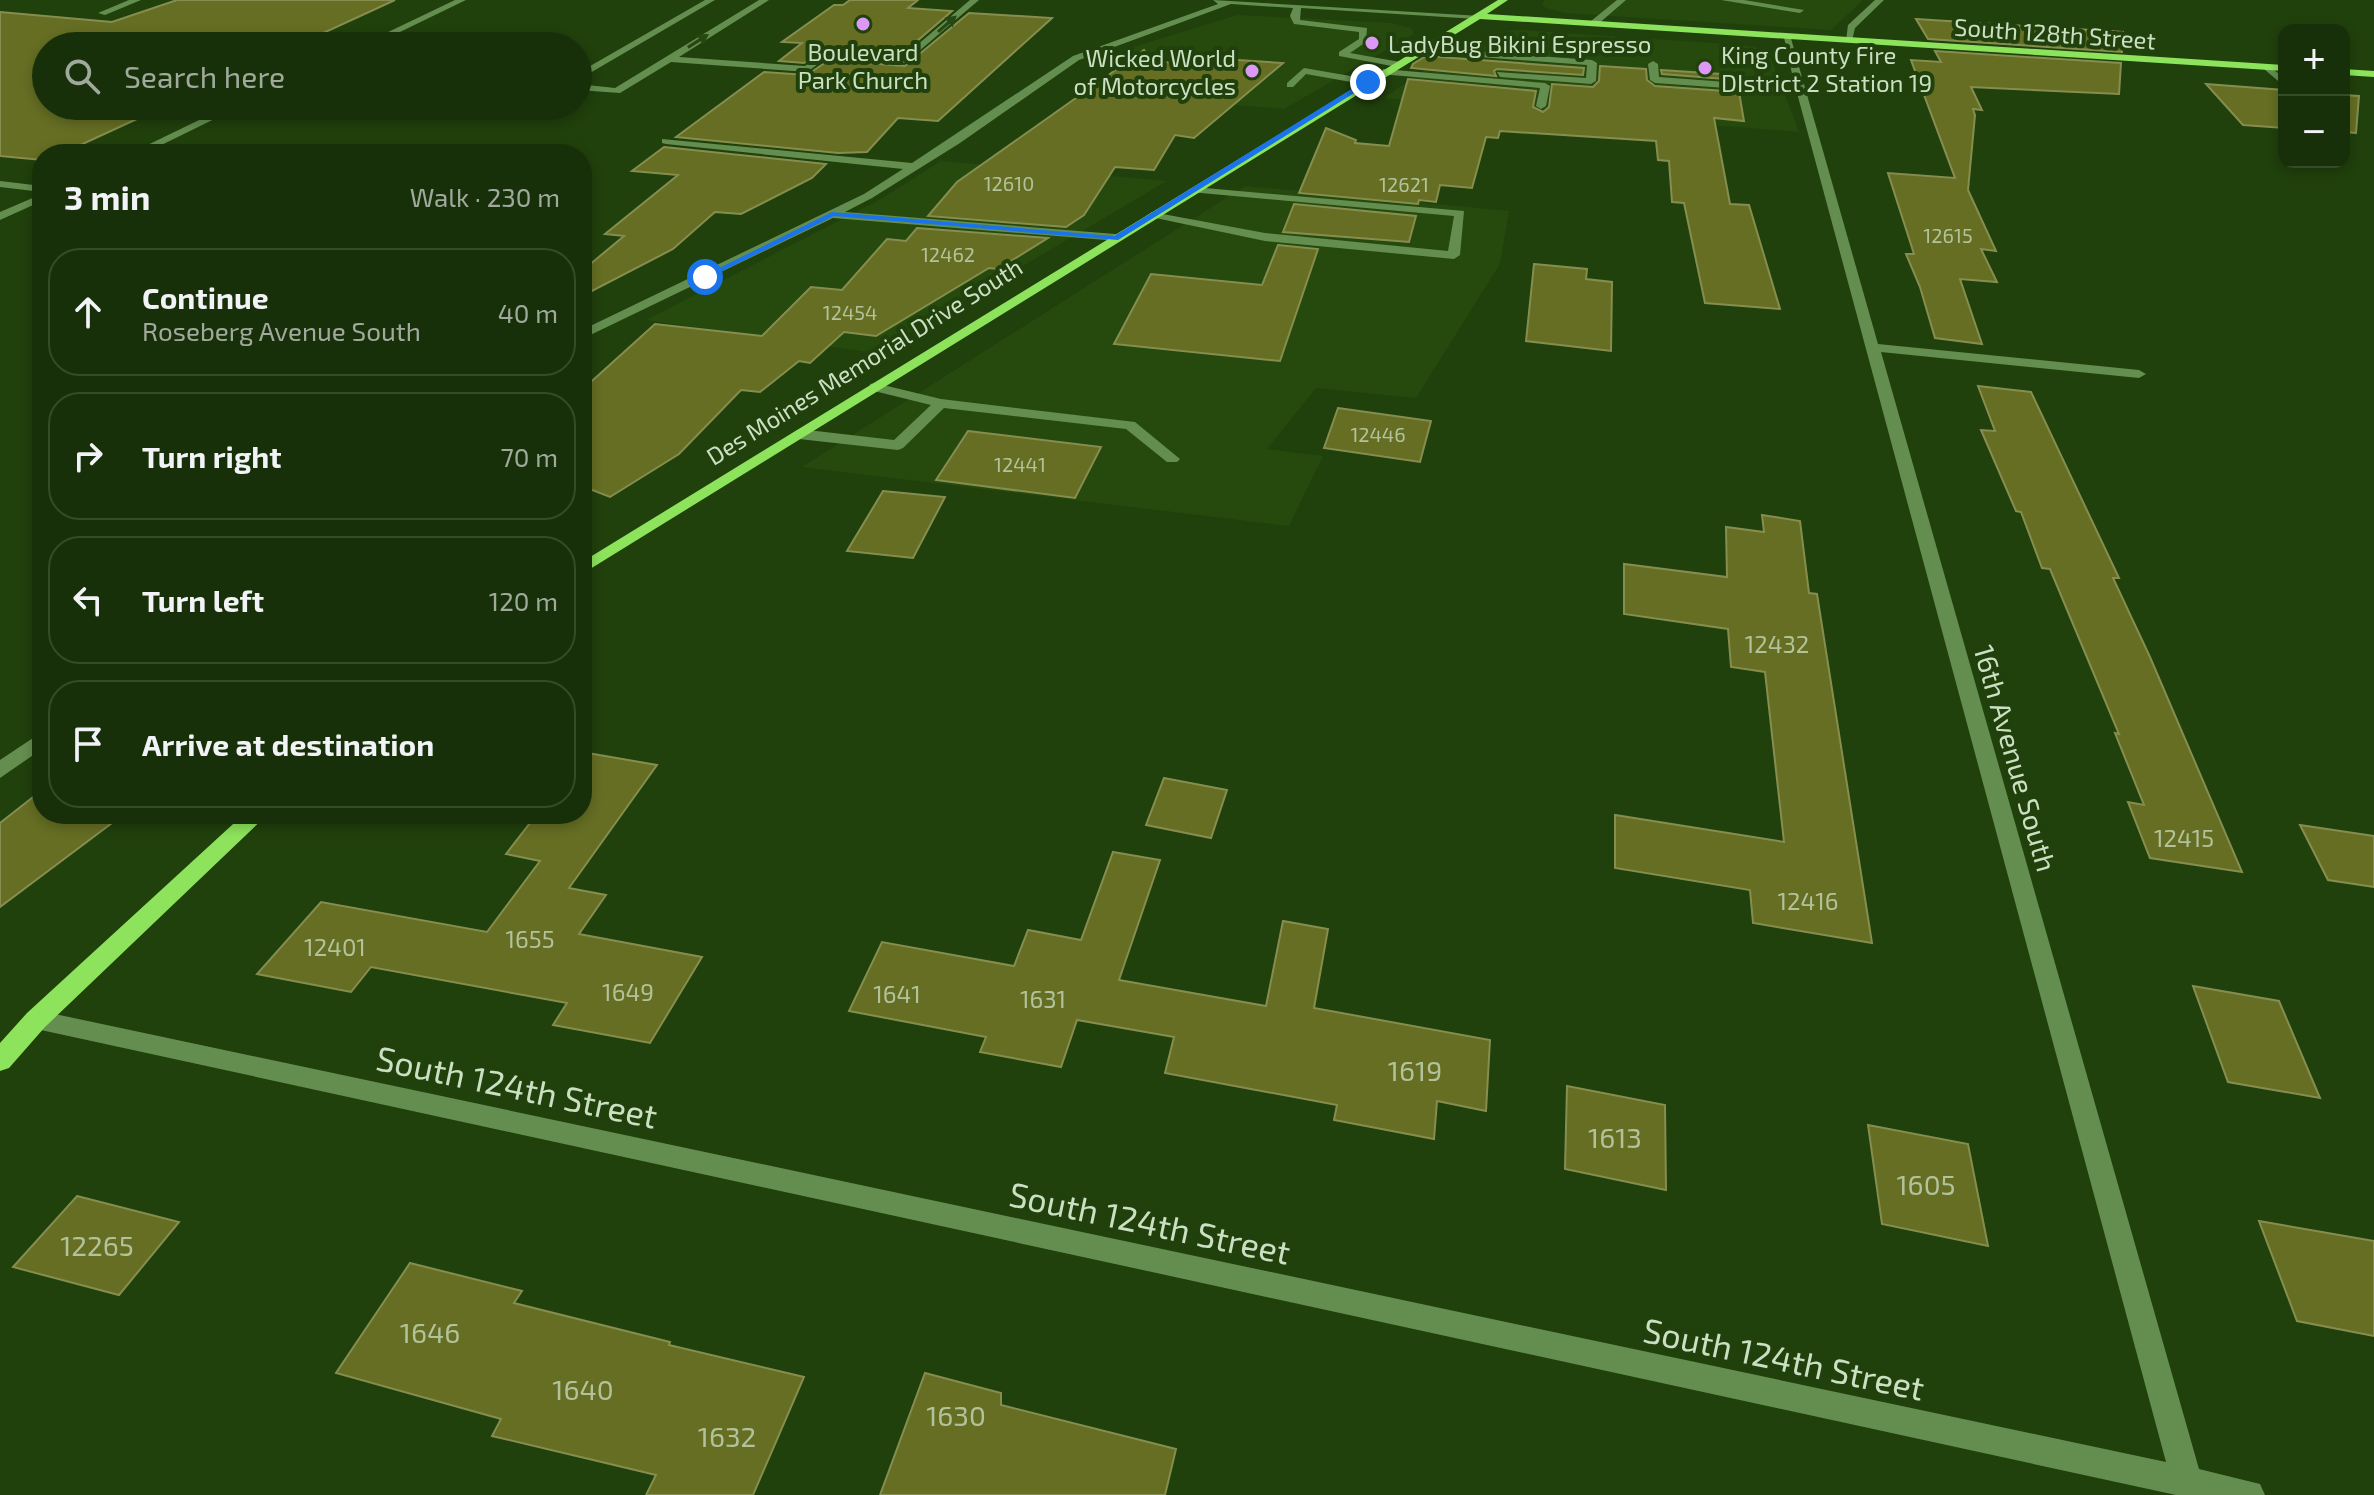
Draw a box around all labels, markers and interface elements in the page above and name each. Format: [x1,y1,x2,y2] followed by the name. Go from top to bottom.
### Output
[1953,11,2157,55] street label: South 128th Street
[854,15,872,33] marker: Boulevard Park Church
[937,16,956,34] one-way arrow
[2278,24,2350,168] map controls
[2278,24,2350,96] button: +
[1388,29,1651,58] place label: LadyBug Bikini Espresso
[32,32,592,120] search box
[1363,34,1381,52] marker: LadyBug Bikini Espresso
[687,35,709,49] one-way arrow
[798,37,928,94] place label: Boulevard Park Church
[1721,40,1932,97] place label: King County Fire DIstrict 2 Station 19
[1073,43,1236,100] place label: Wicked World of Motorcycles
[60,54,104,98] icon: search
[124,58,285,94] text: Search here
[1696,59,1714,77] marker: King County Fire DIstrict 2 Station 19
[1243,62,1261,80] marker: Wicked World of Motorcycles
[1350,64,1386,100] route end
[2278,96,2350,168] button: −
[984,171,1034,195] house number: 12610
[1379,172,1429,196] house number: 12621
[64,176,150,217] text: 3 min
[410,181,560,212] text: Walk · 230 m
[1923,223,1973,247] house number: 12615
[921,242,975,266] house number: 12462
[701,252,1027,470] street label: Des Moines Memorial Drive South
[687,259,723,295] route start
[142,279,269,315] text: Continue
[66,290,110,334] icon: ahead
[498,297,558,328] text: 40 m
[823,300,877,324] house number: 12454
[142,315,421,346] text: Roseberg Avenue South
[1350,422,1406,446] house number: 12446
[66,434,110,478] icon: right
[142,438,282,474] text: Turn right
[500,441,558,472] text: 70 m
[994,452,1046,476] house number: 12441
[66,578,110,622] icon: left
[142,582,264,618] text: Turn left
[489,585,558,616] text: 120 m
[1745,629,1809,658] house number: 12432
[1967,641,2065,875] street label: 16th Avenue South
[66,722,110,766] icon: arrive
[142,726,434,762] text: Arrive at destination
[2154,823,2214,852] house number: 12415
[1777,886,1839,915] house number: 12416
[505,924,555,953] house number: 1655
[304,932,366,961] house number: 12401
[602,977,654,1006] house number: 1649
[873,979,921,1008] house number: 1641
[1020,984,1066,1013] house number: 1631
[373,1036,661,1136] street label: South 124th Street
[1388,1053,1442,1087] house number: 1619
[1588,1120,1642,1154] house number: 1613
[1896,1167,1956,1201] house number: 1605
[1006,1172,1294,1272] street label: South 124th Street
[60,1228,134,1262] house number: 12265
[1640,1308,1928,1408] street label: South 124th Street
[400,1315,460,1349] house number: 1646
[552,1372,614,1406] house number: 1640
[926,1398,986,1432] house number: 1630
[698,1419,756,1453] house number: 1632

